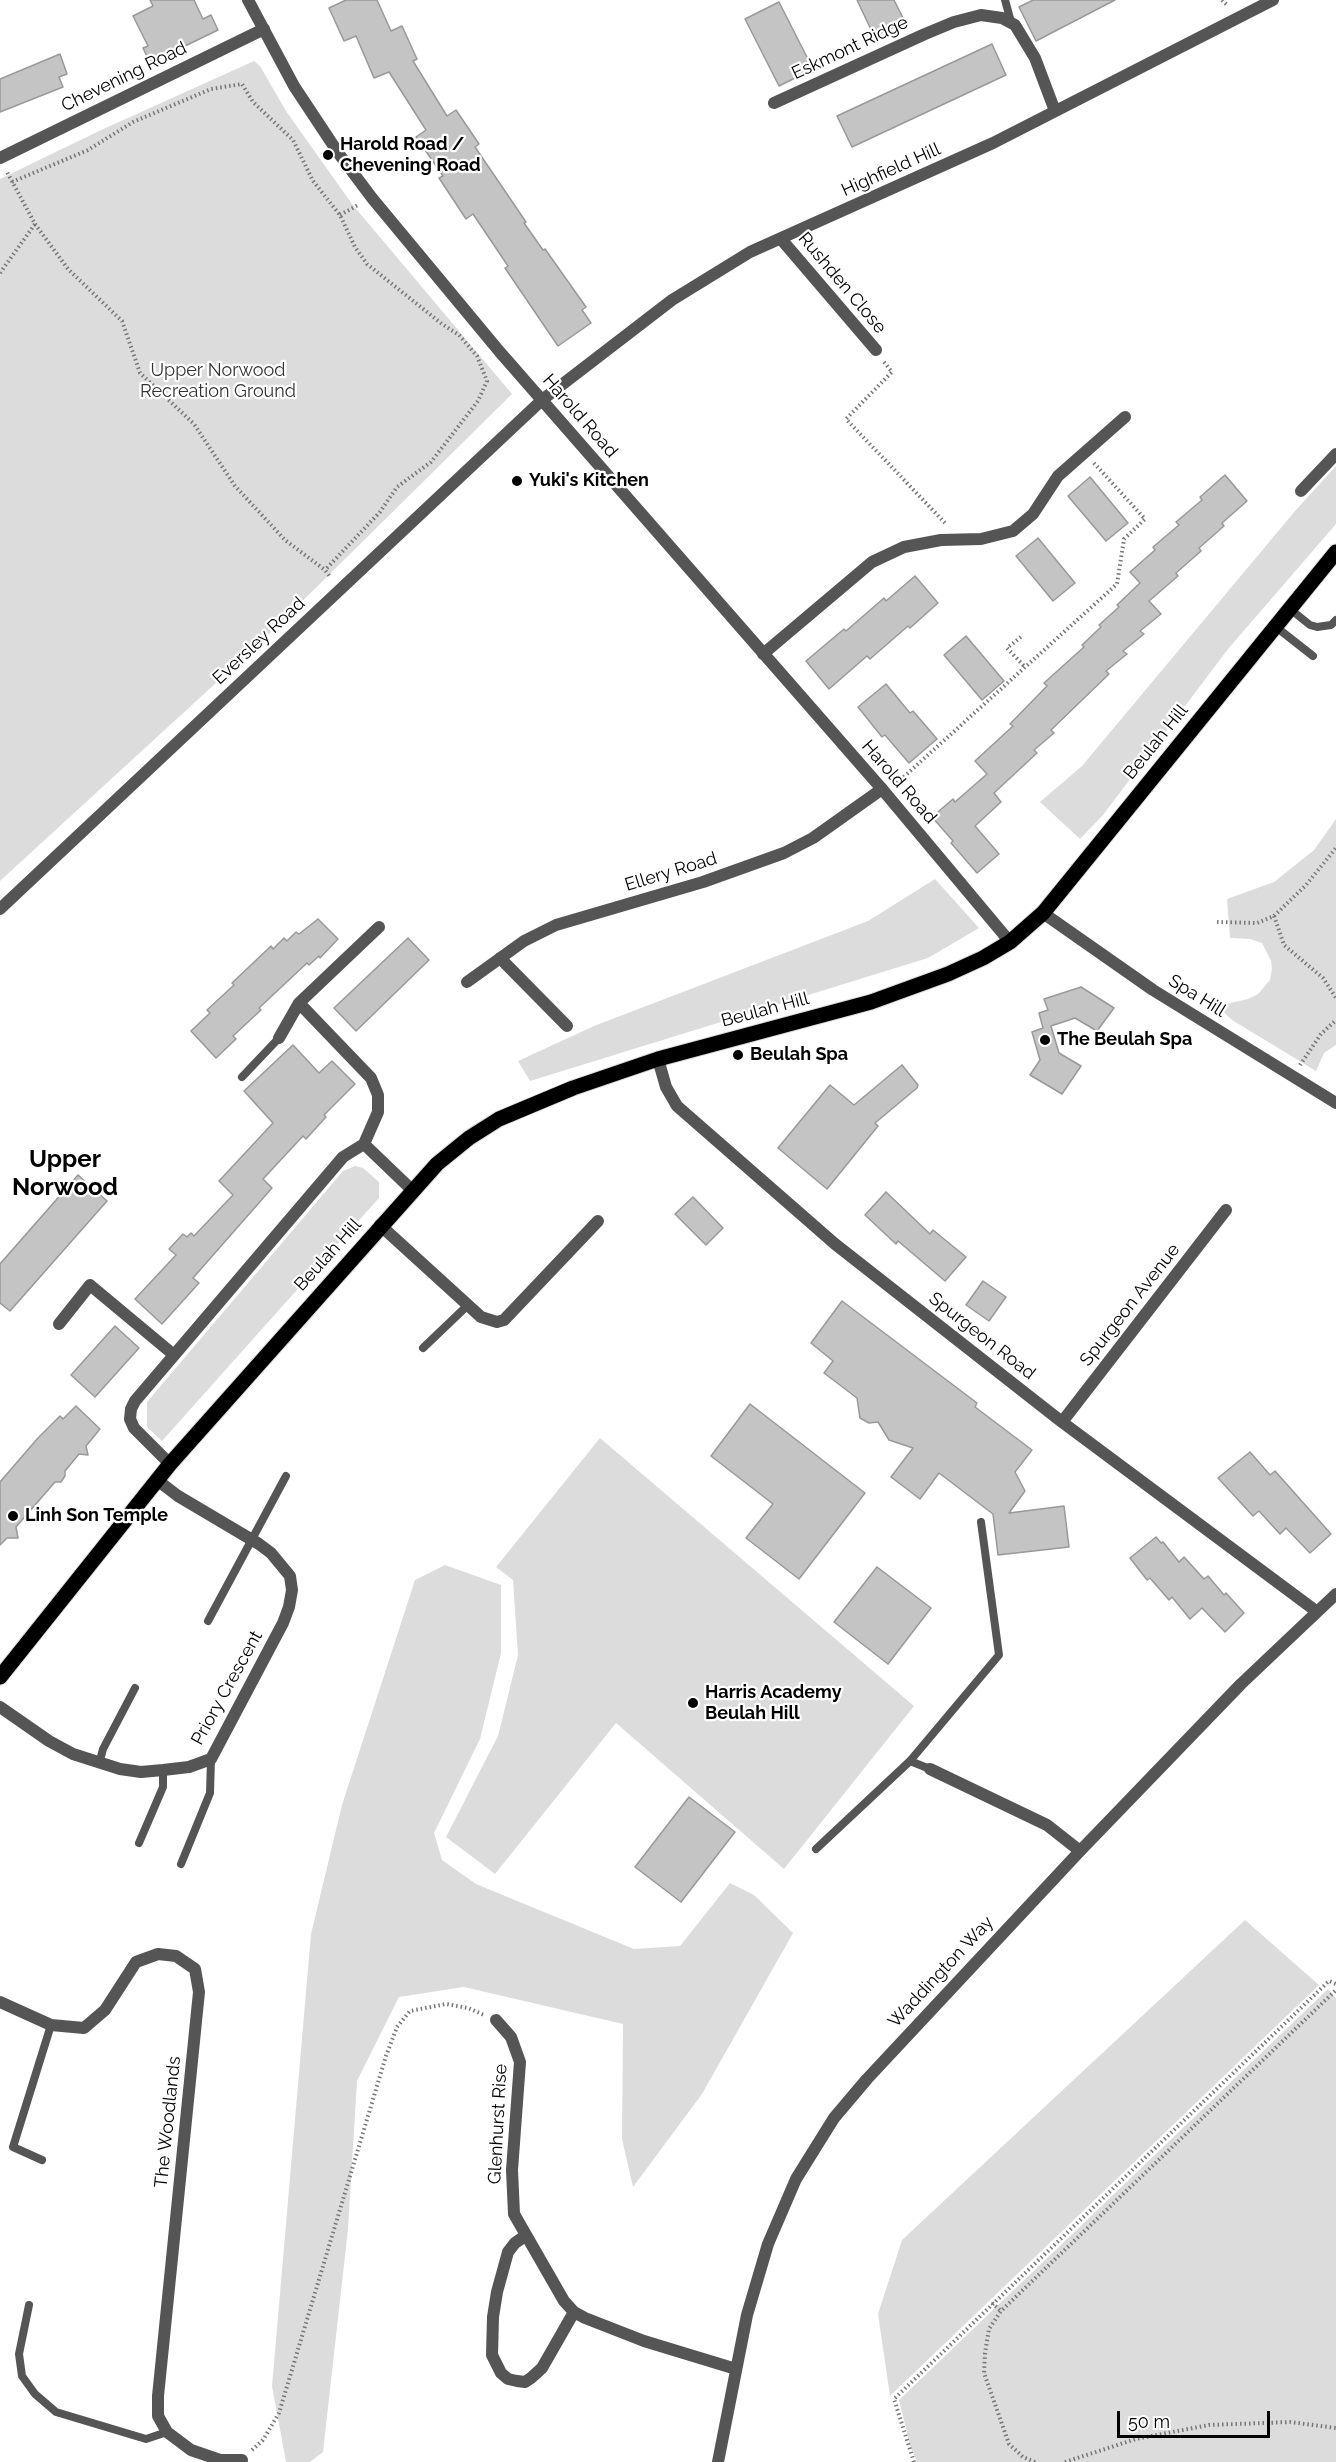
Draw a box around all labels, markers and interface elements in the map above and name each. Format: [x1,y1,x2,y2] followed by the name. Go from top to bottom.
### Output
[788,12,912,84] street label: Eskmont Ridge
[58,37,190,117] street label: Chevening Road
[340,134,481,176] place label: Harold Road / Chevening Road
[838,139,944,201] street label: Highfield Hill
[321,148,335,162] marker: Harold Road / Chevening Road
[793,228,891,338] street label: Rushden Close
[140,360,296,403] park label: Upper Norwood Recreation Ground
[538,370,622,462] street label: Harold Road
[529,470,649,492] place label: Yuki's Kitchen
[510,474,524,488] marker: Yuki's Kitchen
[208,593,310,689] street label: Eversley Road
[1119,700,1193,784] street label: Beulah Hill
[857,736,941,828] street label: Harold Road
[622,848,720,896] street label: Ellery Road
[1164,970,1230,1022] street label: Spa Hill
[719,988,811,1032] street label: Beulah Hill
[1057,1029,1192,1051] place label: The Beulah Spa
[1038,1033,1052,1047] marker: The Beulah Spa
[750,1044,848,1066] place label: Beulah Spa
[731,1048,745,1062] marker: Beulah Spa
[12,1146,118,1202] district label: Upper Norwood
[290,1214,366,1296] street label: Beulah Hill
[1075,1239,1185,1371] street label: Spurgeon Avenue
[924,1288,1040,1384] street label: Spurgeon Road
[25,1505,168,1527] place label: Linh Son Temple
[6,1509,20,1523] marker: Linh Son Temple
[187,1627,267,1749] street label: Priory Crescent
[705,1682,842,1724] place label: Harris Academy Beulah Hill
[686,1696,700,1710] marker: Harris Academy Beulah Hill
[884,1912,998,2032] street label: Waddington Way
[150,2055,186,2189] street label: The Woodlands
[484,2063,512,2185] street label: Glenhurst Rise
[1120,2399,1273,2437] scale bar
[1128,2411,1170,2432] text: 50 m

